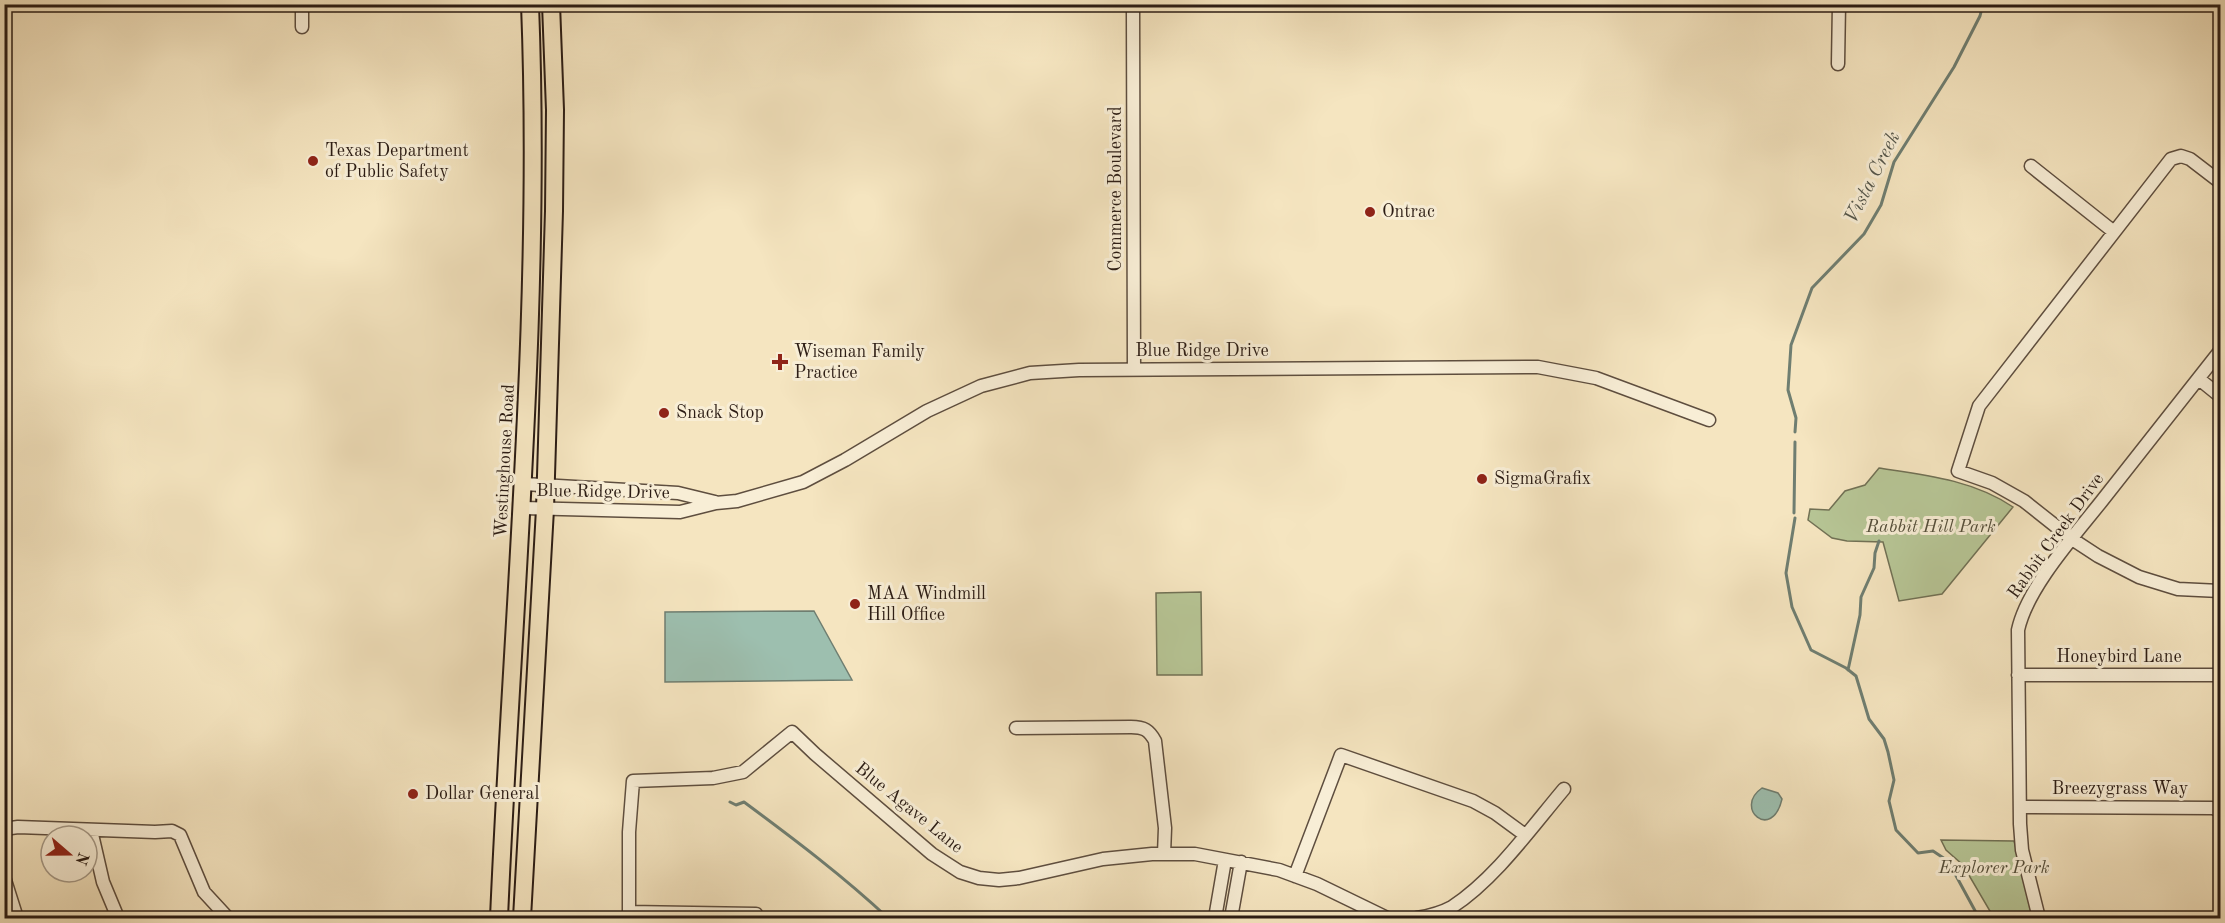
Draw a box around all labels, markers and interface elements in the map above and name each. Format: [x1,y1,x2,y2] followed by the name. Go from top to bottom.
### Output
[1107,106,1125,272] street label: Commerce Boulevard
[1841,129,1905,227] water label: Vista Creek
[325,142,469,181] place label: Texas Department of Public Safety
[306,154,320,168] marker: Texas Department of Public Safety
[1382,203,1435,221] place label: Ontrac
[1363,205,1377,219] marker: Ontrac
[1135,342,1269,360] street label: Blue Ridge Drive
[794,343,925,382] place label: Wiseman Family Practice
[771,353,789,371] marker: Wiseman Family Practice
[492,384,518,538] street label: Westinghouse Road
[676,404,764,422] place label: Snack Stop
[657,406,671,420] marker: Snack Stop
[1494,470,1591,488] place label: SigmaGrafix
[2005,470,2107,602] street label: Rabbit Creek Drive
[1475,472,1489,486] marker: SigmaGrafix
[536,482,670,502] street label: Blue Ridge Drive
[1865,518,1996,536] park label: Rabbit Hill Park
[867,585,986,624] place label: MAA Windmill Hill Office
[848,597,862,611] marker: MAA Windmill Hill Office
[2056,648,2182,666] street label: Honeybird Lane
[852,759,966,857] street label: Blue Agave Lane
[2052,780,2189,798] street label: Breezygrass Way
[425,785,540,803] place label: Dollar General
[406,787,420,801] marker: Dollar General
[39,824,99,884] north arrow
[71,850,91,868] text: N
[1937,859,2050,877] park label: Explorer Park

